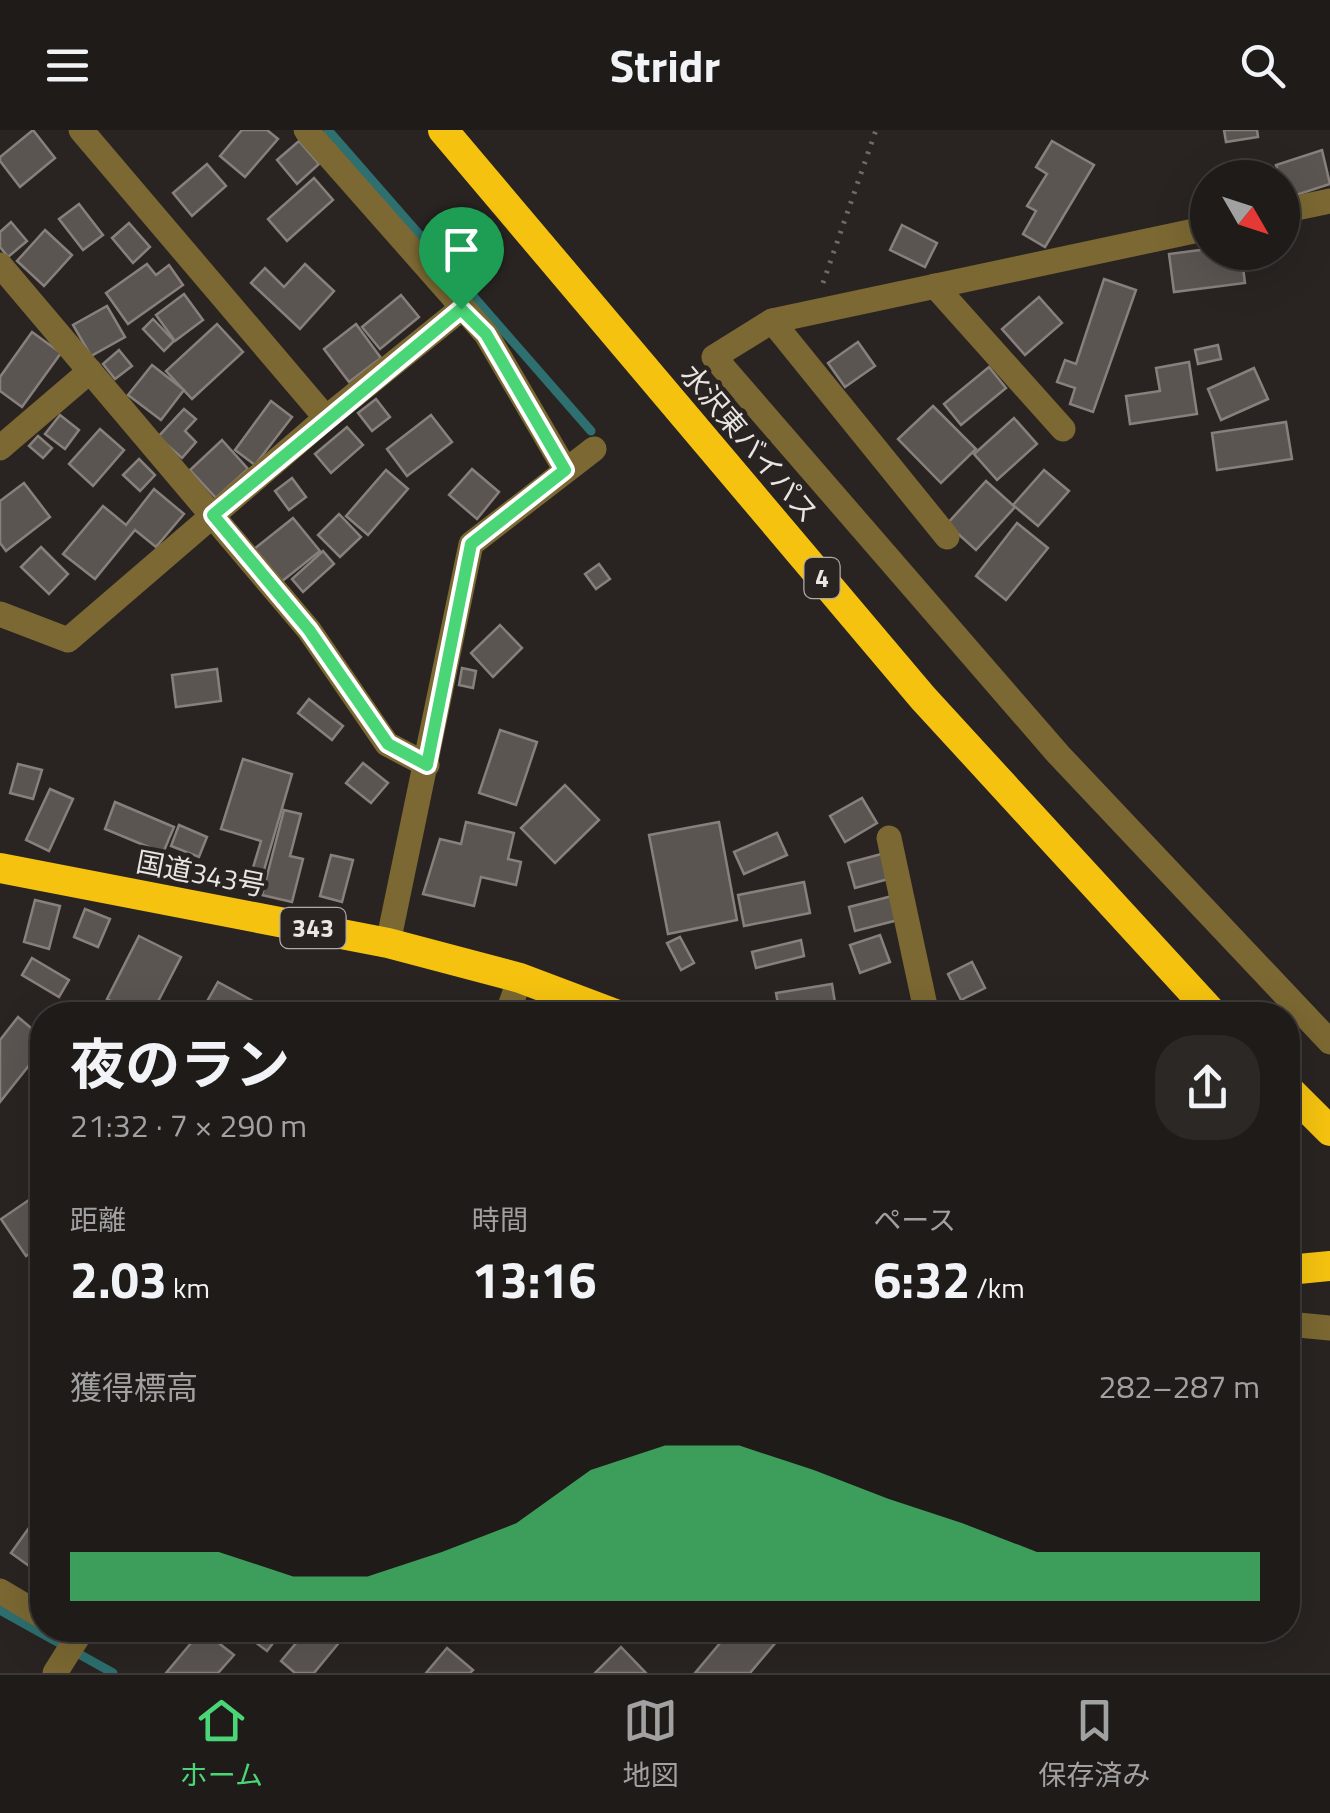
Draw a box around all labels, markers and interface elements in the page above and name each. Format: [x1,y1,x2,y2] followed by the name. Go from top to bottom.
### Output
[610,31,720,99] text: Stridr
[40,38,95,93] icon: menu
[1235,38,1290,93] icon: search
[1190,160,1300,270] north arrow
[1190,160,1300,270] map controls
[419,207,504,310] pin
[434,222,489,277] icon: arrive
[671,354,829,532] street label: 水沢東バイパス
[804,558,840,598] road number: 4
[133,839,269,907] street label: 国道343号
[280,908,346,948] road number: 343
[70,1022,290,1105] text: 夜のラン
[1155,1035,1260,1140] button: share
[70,1101,307,1149] text: 21:32 · 7 × 290 m
[70,1198,126,1241] text: 距離
[472,1198,528,1241] text: 時間
[873,1198,956,1241] text: ペース
[70,1241,167,1317] text: 2.03
[472,1241,596,1317] text: 13:16
[873,1241,970,1317] text: 6:32
[167,1266,210,1309] text: km
[970,1266,1025,1309] text: /km
[1098,1362,1260,1410] text: 282–287 m
[70,1363,198,1411] text: 獲得標高
[180,1693,263,1796] tab: ホーム
[623,1693,679,1796] tab: 地図
[1038,1693,1150,1796] tab: 保存済み

